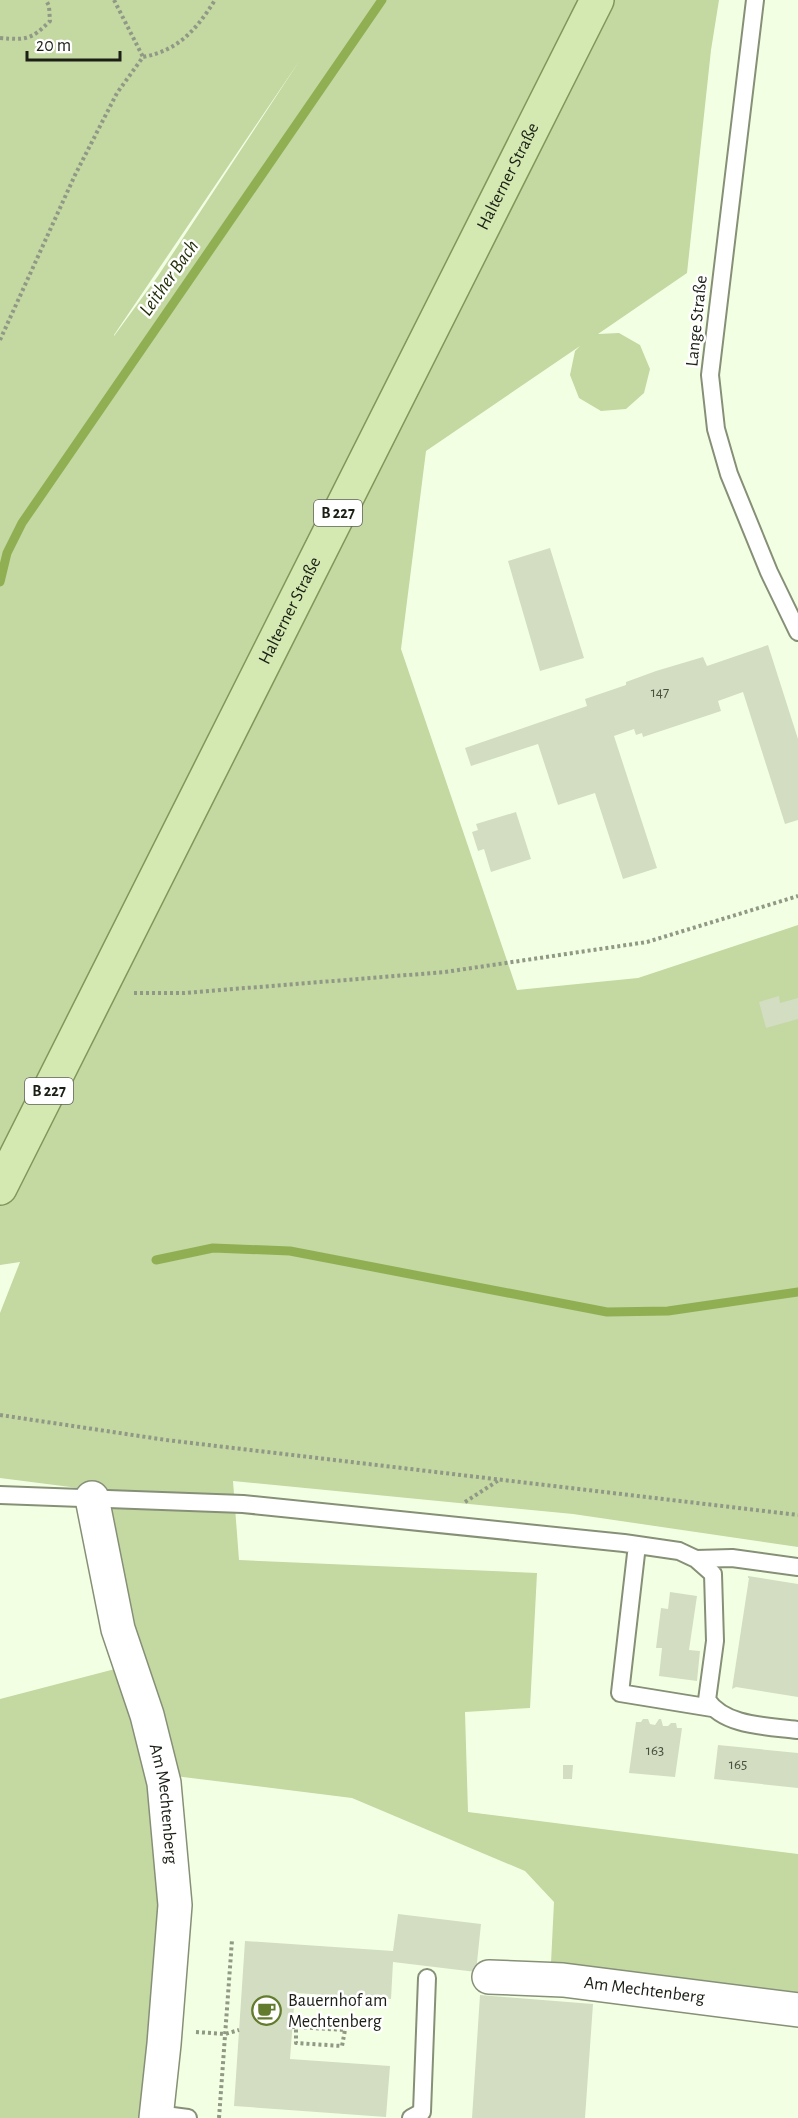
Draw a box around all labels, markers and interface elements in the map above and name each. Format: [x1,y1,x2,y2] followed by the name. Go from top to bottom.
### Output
[27,24,120,62] scale bar
[36,37,71,55] text: 20 m
[474,120,543,233] street label: Halterner Straße
[136,236,202,320] water label: Leither Bach
[683,275,711,367] street label: Lange Straße
[314,500,362,526] road number: B 227
[256,554,324,667] street label: Halterner Straße
[651,685,669,700] house number: 147
[25,1078,73,1104] road number: B 227
[146,1742,180,1865] street label: Am Mechtenberg
[646,1743,664,1758] house number: 163
[729,1757,747,1772] house number: 165
[583,1974,706,2007] street label: Am Mechtenberg
[288,1992,387,2031] place label: Bauernhof am Mechtenberg
[251,1995,283,2027] cafe icon: Bauernhof am Mechtenberg

